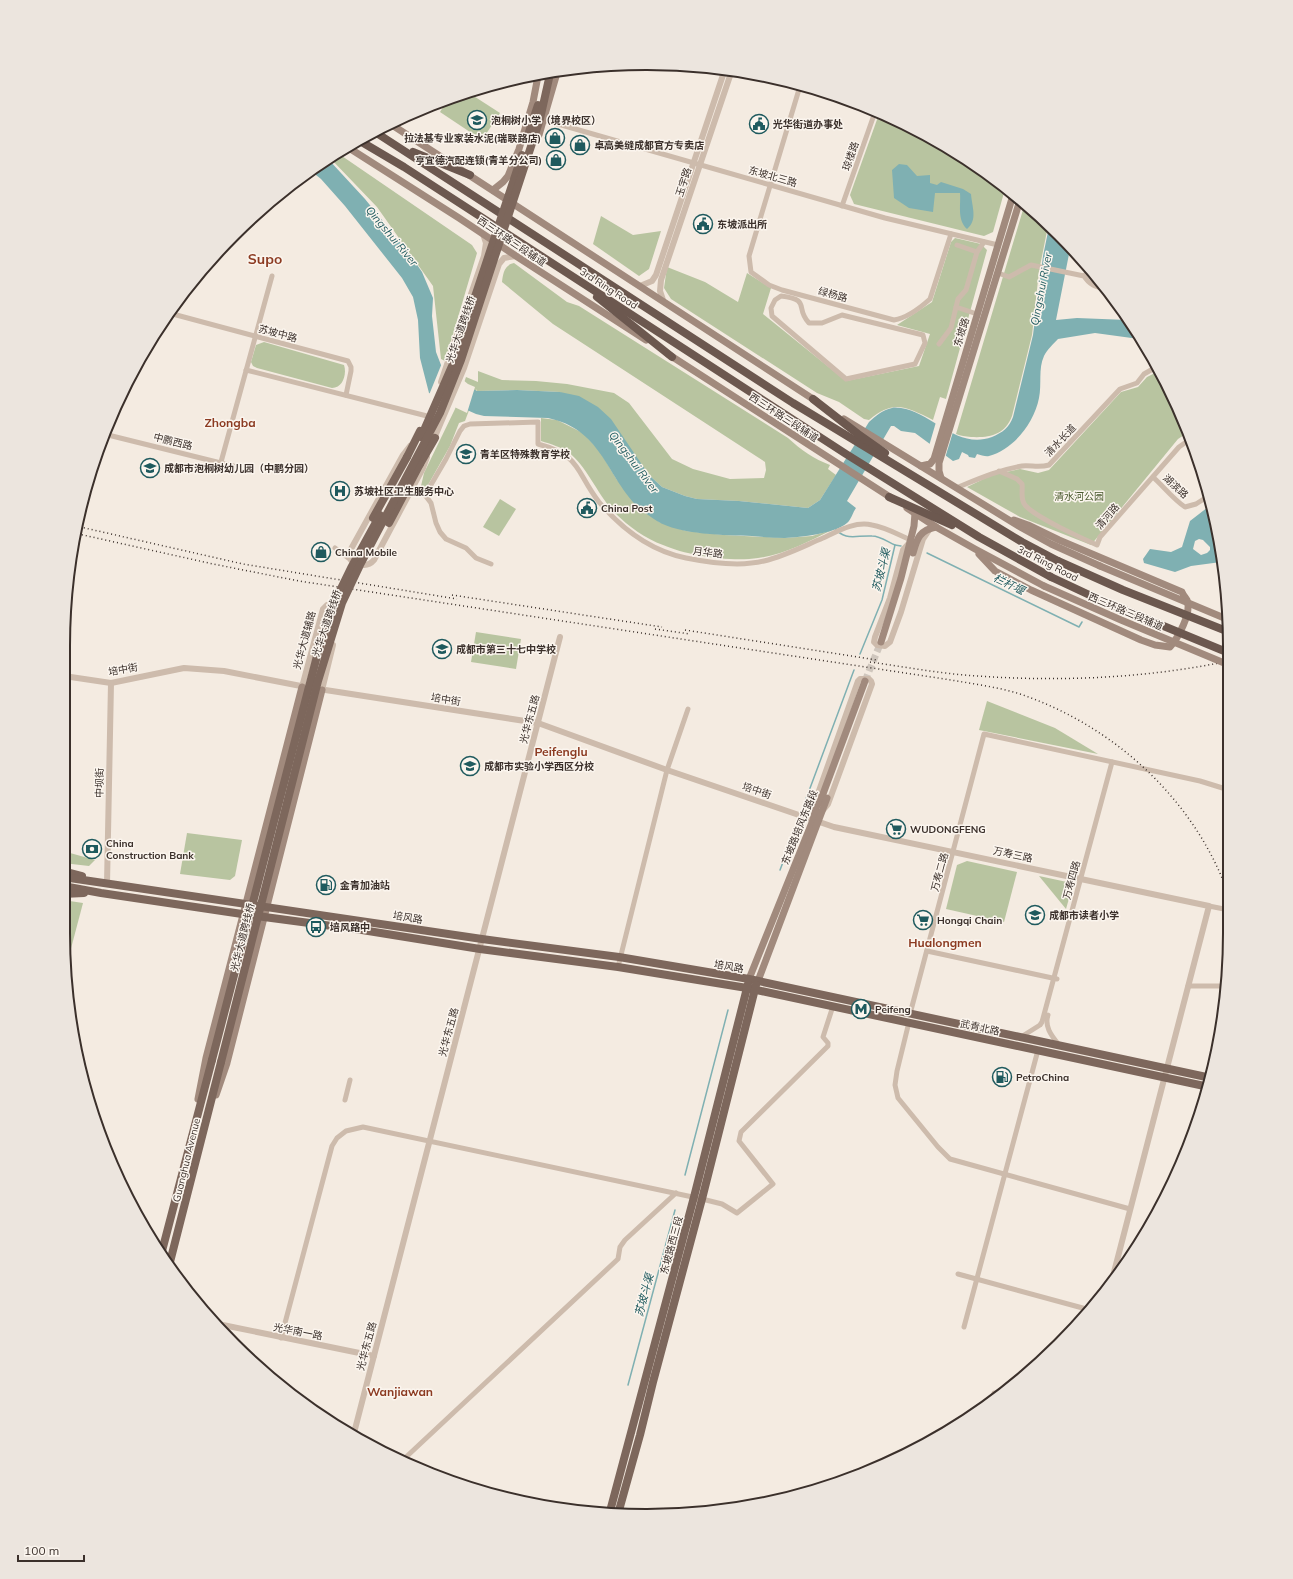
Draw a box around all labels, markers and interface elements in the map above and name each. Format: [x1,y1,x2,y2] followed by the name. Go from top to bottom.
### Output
[466,109,488,131] school or university icon: 泡桐树小学（境界校区）
[748,113,770,135] public building icon: 光华街道办事处
[491,114,601,127] place label: 泡桐树小学（境界校区）
[773,118,843,131] place label: 光华街道办事处
[544,127,566,149] shop icon: 拉法基专业家装水泥(瑞联路店)
[404,132,541,145] place label: 拉法基专业家装水泥(瑞联路店)
[569,134,591,156] shop icon: 卓高美缝成都官方专卖店
[594,139,704,152] place label: 卓高美缝成都官方专卖店
[839,140,862,172] street label: 琼楼路
[545,149,567,171] shop icon: 亨宜德汽配连锁(青羊分公司)
[415,154,542,167] place label: 亨宜德汽配连锁(青羊分公司)
[747,163,799,190] street label: 东坡北三路
[673,166,694,198] street label: 玉宇路
[363,203,422,270] water label: Qingshui River
[692,213,714,235] public building icon: 东坡派出所
[475,214,549,269] street label: 西三环路三段辅道
[717,218,767,231] place label: 东坡派出所
[248,250,282,268] district label: Supo
[1027,250,1055,327] water label: Qingshui River
[577,265,640,312] street label: 3rd Ring Road
[817,284,849,305] street label: 绿杨路
[443,294,478,364] street label: 光华大道跨线桥
[951,316,972,348] street label: 东坡路
[257,322,299,345] street label: 苏坡中路
[747,390,821,445] street label: 西三环路三段辅道
[204,415,256,430] district label: Zhongba
[1042,421,1079,459] street label: 清水长道
[606,428,662,497] water label: Qingshui River
[152,430,194,453] street label: 中鹏西路
[455,443,477,465] school or university icon: 青羊区特殊教育学校
[480,448,570,461] place label: 青羊区特殊教育学校
[139,457,161,479] school or university icon: 成都市泡桐树幼儿园（中鹏分园）
[164,462,314,475] place label: 成都市泡桐树幼儿园（中鹏分园）
[1160,471,1191,501] street label: 湖滨路
[329,480,351,502] hospital icon: 苏坡社区卫生服务中心
[354,485,454,498] place label: 苏坡社区卫生服务中心
[1054,490,1104,503] park label: 清水河公园
[576,497,598,519] public building icon: China Post
[1093,501,1122,532] street label: 清河路
[601,502,653,515] place label: China Post
[310,541,332,563] shop icon: China Mobile
[1015,543,1080,584] street label: 3rd Ring Road
[692,544,724,561] street label: 月华路
[869,545,894,593] water label: 苏坡斗渠
[335,546,397,559] place label: China Mobile
[991,570,1029,598] water label: 栏杆堰
[309,588,344,658] street label: 光华大道跨线桥
[1086,590,1165,633] street label: 西三环路三段辅道
[290,609,319,671] street label: 光华大道辅路
[431,638,453,660] school or university icon: 成都市第三十七中学校
[456,643,556,656] place label: 成都市第三十七中学校
[107,660,139,678] street label: 培中街
[430,691,462,708] street label: 培中街
[517,693,542,745] street label: 光华东五路
[534,744,588,759] district label: Peifenglu
[459,755,481,777] school or university icon: 成都市实验小学西区分校
[484,760,594,773] place label: 成都市实验小学西区分校
[93,768,106,798] street label: 中坝街
[741,779,773,802] street label: 培中街
[778,788,820,867] street label: 东坡路培风东路段
[885,818,907,840] supermarket icon: WUDONGFENG
[910,823,986,836] place label: WUDONGFENG
[106,837,194,862] place label: China Construction Bank
[81,838,103,860] bank icon: China Construction Bank
[992,844,1034,865] street label: 万寿三路
[928,851,951,893] street label: 万寿二路
[1060,859,1083,901] street label: 万寿四路
[315,874,337,896] fuel station icon: 金青加油站
[339,879,390,892] place label: 金青加油站
[228,902,257,973] street label: 光华大道跨线桥
[1024,904,1046,926] school or university icon: 成都市读者小学
[392,909,424,926] street label: 培风路
[912,909,934,931] supermarket icon: Hongqi Chain
[1049,909,1119,922] place label: 成都市读者小学
[937,914,1002,927] place label: Hongqi Chain
[305,916,327,938] bus stop icon: 培风路中
[330,921,370,934] place label: 培风路中
[908,935,982,950] district label: Hualongmen
[713,957,745,975] street label: 培风路
[850,998,872,1020] metro station icon: Peifeng
[875,1003,911,1016] place label: Peifeng
[436,1006,461,1058] street label: 光华东五路
[959,1017,1001,1038] street label: 武青北路
[991,1066,1013,1088] fuel station icon: PetroChina
[1016,1071,1069,1084] place label: PetroChina
[170,1117,203,1203] street label: Guanghua Avenue
[657,1214,686,1276] street label: 东坡路西三段
[632,1270,657,1318] water label: 苏坡斗渠
[272,1320,324,1343] street label: 光华南一路
[354,1320,379,1372] street label: 光华东五路
[367,1384,433,1399] district label: Wanjiawan
[18,1537,84,1563] scale bar
[24,1543,59,1558] text: 100 m

